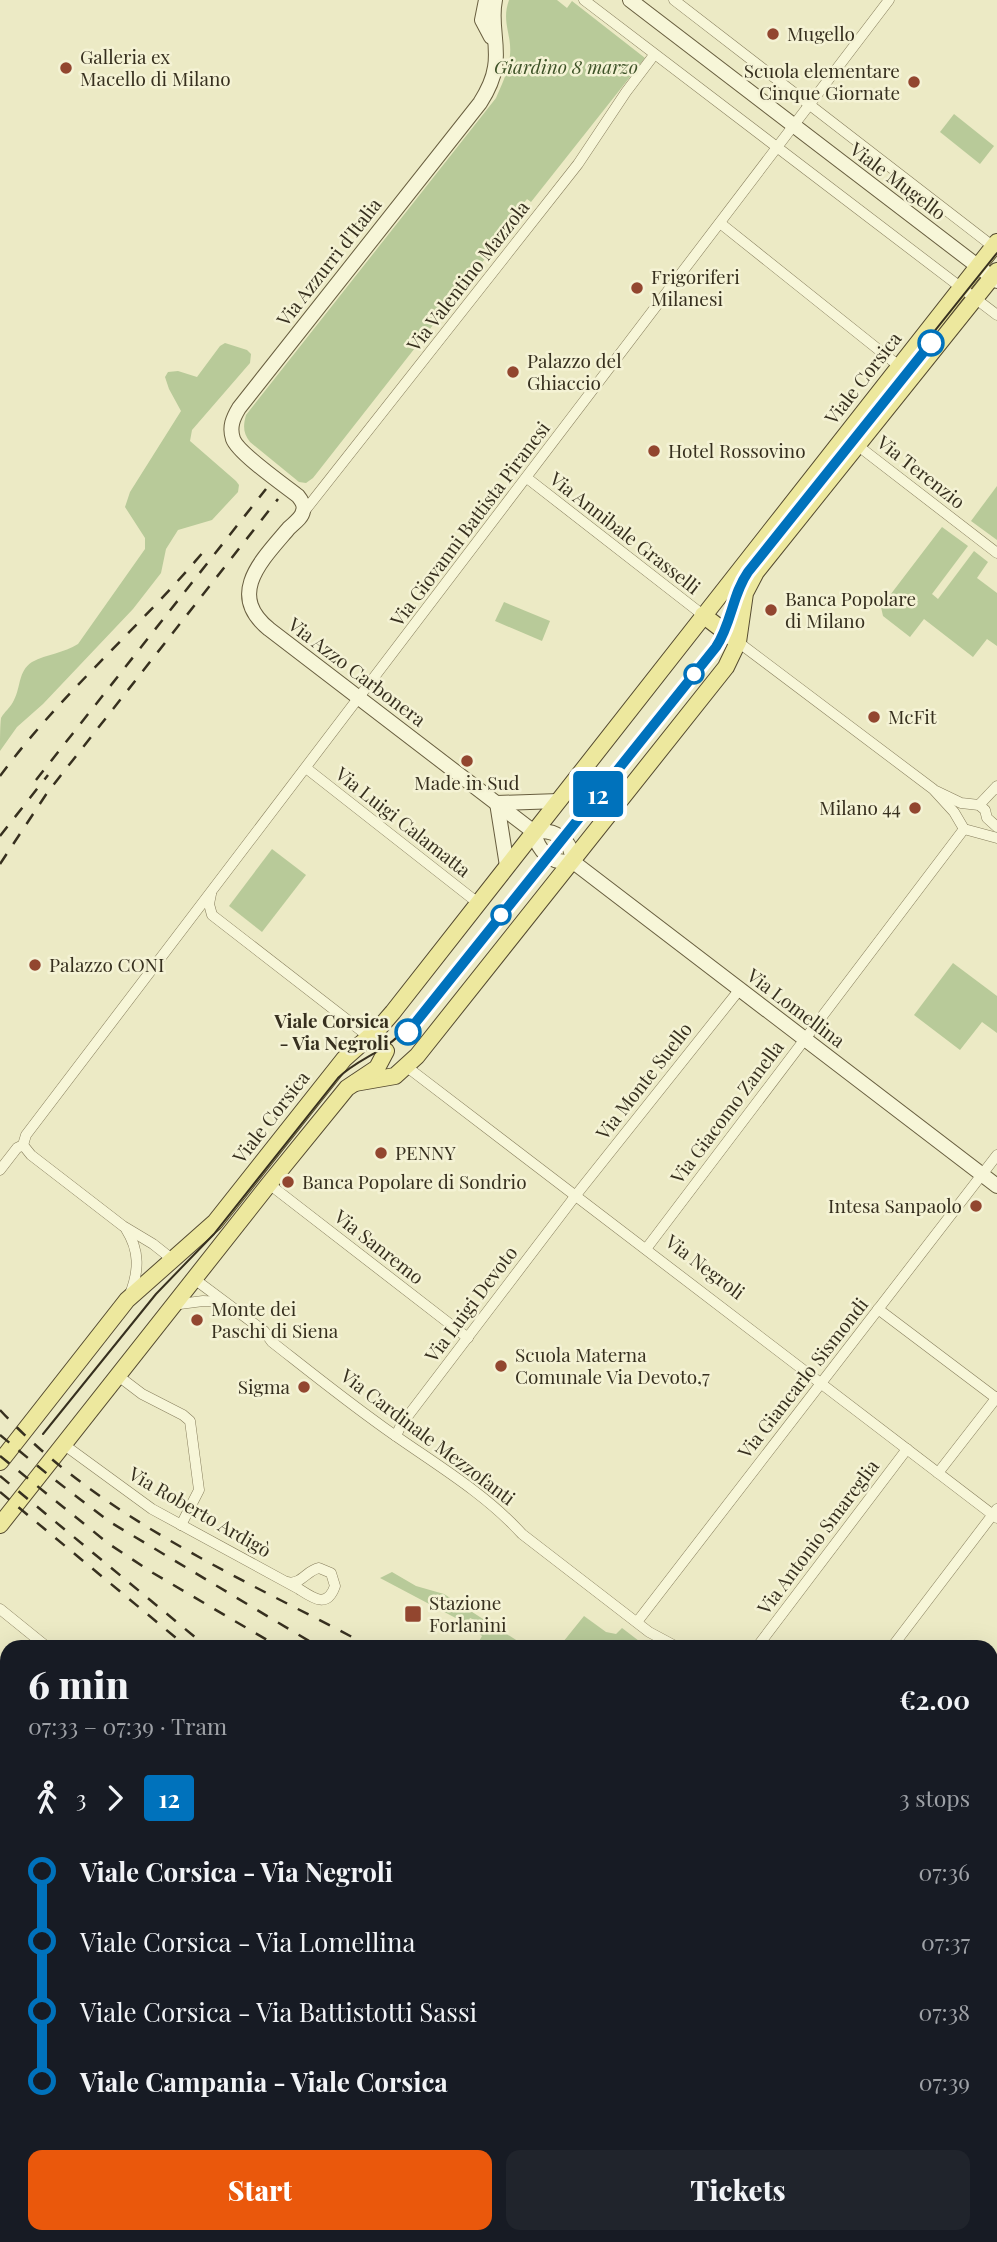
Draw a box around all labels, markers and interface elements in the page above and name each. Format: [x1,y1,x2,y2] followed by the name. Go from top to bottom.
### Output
[787,20,855,46] place label: Mugello
[765,26,781,42] marker: Mugello
[80,43,231,91] place label: Galleria ex Macello di Milano
[494,53,638,79] park label: Giardino 8 marzo
[744,57,900,105] place label: Scuola elementare Cinque Giornate
[58,60,74,76] marker: Galleria ex Macello di Milano
[906,74,922,90] marker: Scuola elementare Cinque Giornate
[844,135,952,225] street label: Viale Mugello
[269,191,387,332] street label: Via Azzurri d'Italia
[399,194,535,357] street label: Via Valentino Mazzola
[651,263,740,311] place label: Frigoriferi Milanesi
[629,280,645,296] marker: Frigoriferi Milanesi
[817,325,907,430] street label: Viale Corsica
[918,330,944,356] unlabelled marker
[527,347,622,395] place label: Palazzo del Ghiaccio
[505,364,521,380] marker: Palazzo del Ghiaccio
[383,415,555,632] street label: Via Giovanni Battista Piranesi
[871,428,971,514] street label: Via Terenzio
[668,437,806,463] place label: Hotel Rossovino
[646,443,662,459] marker: Hotel Rossovino
[544,465,707,600] street label: Via Annibale Grasselli
[785,585,916,633] place label: Banca Popolare di Milano
[763,602,779,618] marker: Banca Popolare di Milano
[283,610,432,732] street label: Via Azzo Carbonera
[684,664,704,684] unlabelled marker
[888,703,937,729] place label: McFit
[866,709,882,725] marker: McFit
[459,753,475,769] marker: Made in Sud
[330,760,477,883] street label: Via Luigi Calamatta
[414,769,520,795] place label: Made in Sud
[566,771,630,817] line badge: 12
[587,778,609,810] text: 12
[819,794,901,820] place label: Milano 44
[907,800,923,816] marker: Milano 44
[491,905,511,925] unlabelled marker
[49,951,164,977] place label: Palazzo CONI
[27,957,43,973] marker: Palazzo CONI
[742,961,851,1053] street label: Via Lomellina
[273,1007,389,1055] place label: Viale Corsica - Via Negroli
[589,1016,697,1145] street label: Via Monte Suello
[395,1019,421,1045] marker: Viale Corsica - Via Negroli
[663,1034,789,1189] street label: Via Giacomo Zanella
[225,1064,315,1169] street label: Viale Corsica
[395,1139,457,1165] place label: PENNY
[373,1145,389,1161] marker: PENNY
[302,1168,527,1194] place label: Banca Popolare di Sondrio
[280,1174,296,1190] marker: Banca Popolare di Sondrio
[828,1192,962,1218] place label: Intesa Sanpaolo
[968,1198,984,1214] marker: Intesa Sanpaolo
[329,1202,430,1289] street label: Via Sanremo
[660,1227,751,1305] street label: Via Negroli
[417,1240,522,1368] street label: Via Luigi Devoto
[731,1291,873,1464] street label: Via Giancarlo Sismondi
[211,1295,339,1343] place label: Monte dei Paschi di Siena
[189,1312,205,1328] marker: Monte dei Paschi di Siena
[515,1341,710,1389] place label: Scuola Materna Comunale Via Devoto,7
[493,1358,509,1374] marker: Scuola Materna Comunale Via Devoto,7
[335,1361,522,1511] street label: Via Cardinale Mezzofanti
[238,1373,291,1399] place label: Sigma
[296,1379,312,1395] marker: Sigma
[750,1453,884,1620] street label: Via Antonio Smareglia
[124,1459,277,1563] street label: Via Roberto Ardigò
[429,1589,507,1637] place label: Stazione Forlanini
[403,1604,423,1624] marker: Stazione Forlanini
[28,1658,129,1709] text: 6 min
[899,1682,970,1717] text: €2.00
[28,1710,227,1741] text: 07:33 – 07:39 · Tram
[28,1779,66,1817] icon: walk
[96,1779,134,1817] icon: forward
[76,1782,86,1813] text: 3
[158,1782,180,1814] text: 12
[899,1782,970,1813] text: 3 stops
[80,1854,393,1889] text: Viale Corsica - Via Negroli
[918,1856,970,1887] text: 07:36
[80,1924,415,1959] text: Viale Corsica - Via Lomellina
[921,1926,970,1957] text: 07:37
[80,1994,477,2029] text: Viale Corsica - Via Battistotti Sassi
[918,1996,970,2027] text: 07:38
[80,2064,448,2099] text: Viale Campania - Viale Corsica
[919,2066,970,2097] text: 07:39
[28,2150,492,2230] button: Start
[506,2150,970,2230] button: Tickets

